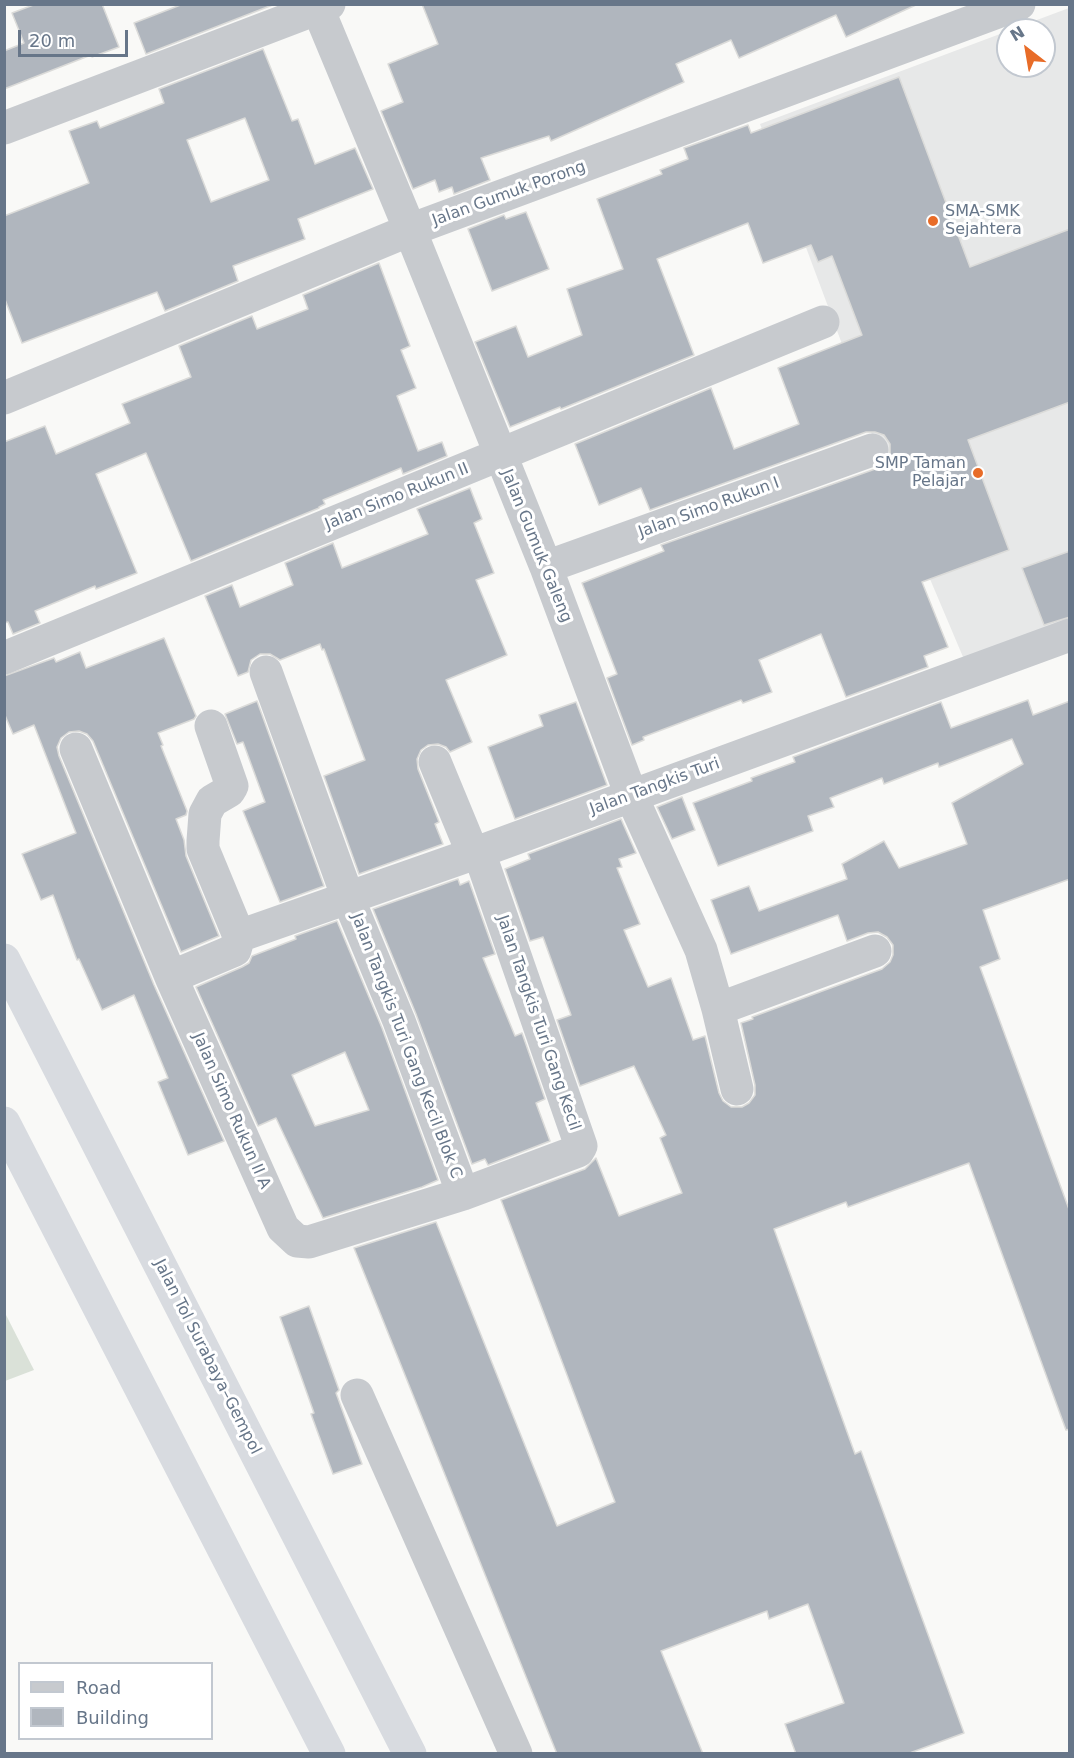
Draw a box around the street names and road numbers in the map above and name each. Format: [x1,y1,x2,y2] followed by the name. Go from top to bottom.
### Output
[430,157,588,231] street label: Jalan Gumuk Porong
[322,459,472,535] street label: Jalan Simo Rukun II
[496,467,576,625] street label: Jalan Gumuk Galeng
[636,474,782,542] street label: Jalan Simo Rukun I
[587,755,723,819] street label: Jalan Tangkis Turi
[346,911,466,1181] street label: Jalan Tangkis Turi Gang Kecil Blok C
[492,913,584,1133] street label: Jalan Tangkis Turi Gang Kecil
[188,1030,274,1192] street label: Jalan Simo Rukun II A
[149,1256,265,1458] street label: Jalan Tol Surabaya–Gempol

